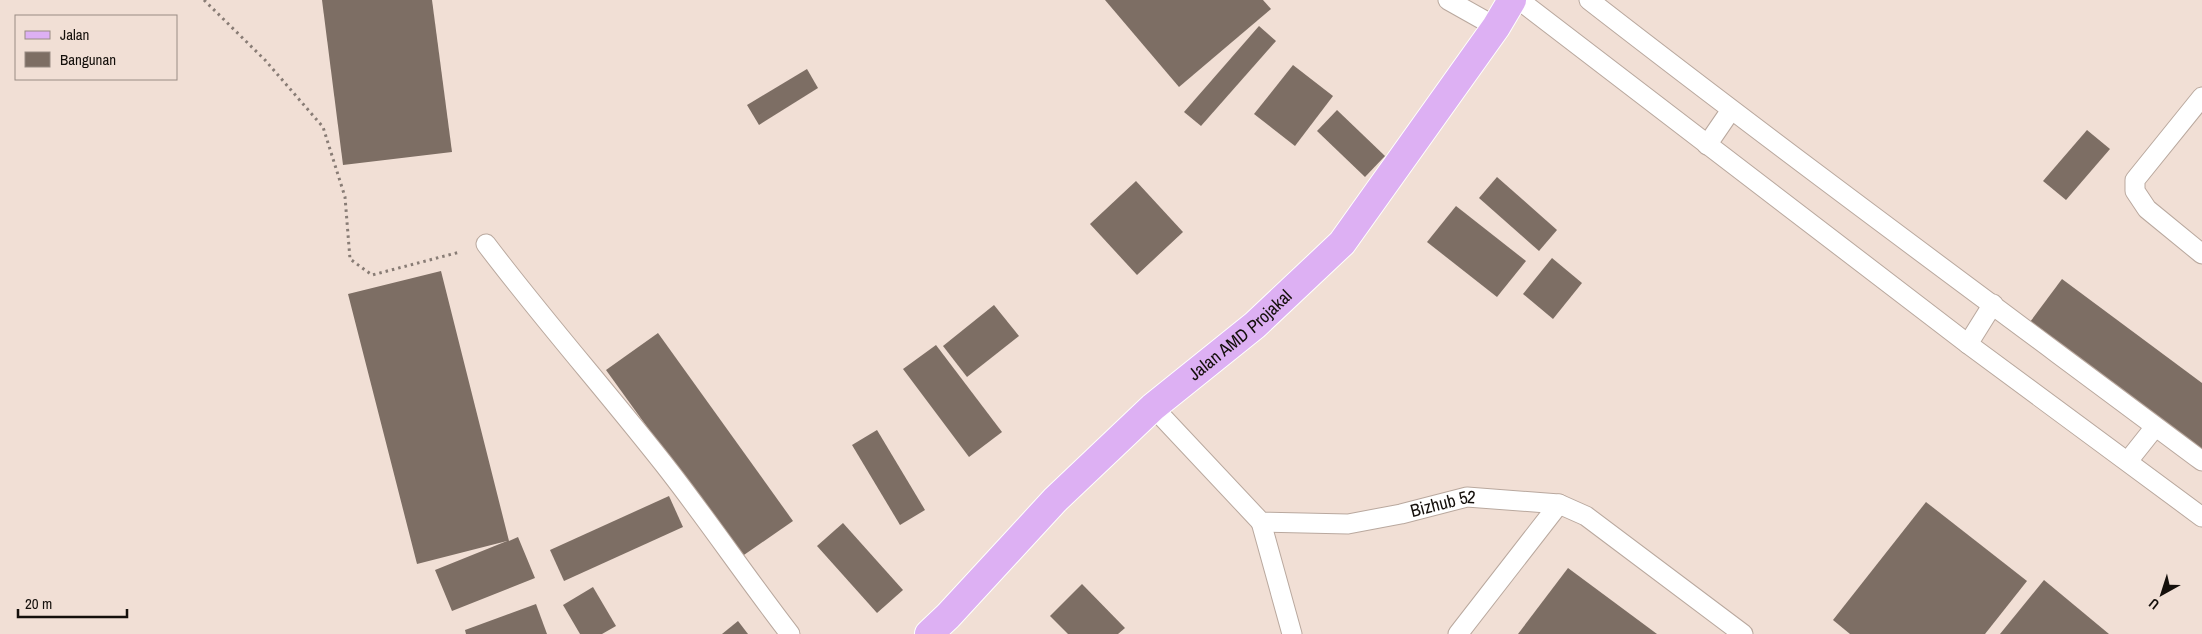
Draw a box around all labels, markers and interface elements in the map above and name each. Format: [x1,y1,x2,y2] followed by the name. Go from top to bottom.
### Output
[15,15,178,80] legend
[60,24,89,45] text: Jalan
[60,49,116,70] text: Bangunan
[1183,284,1297,386] street label: Jalan AMD Projakal
[1407,484,1476,523] street label: Bizhub 52
[2137,569,2187,619] north arrow
[18,586,126,618] scale bar
[25,593,52,614] text: 20 m
[2145,594,2163,614] text: U

